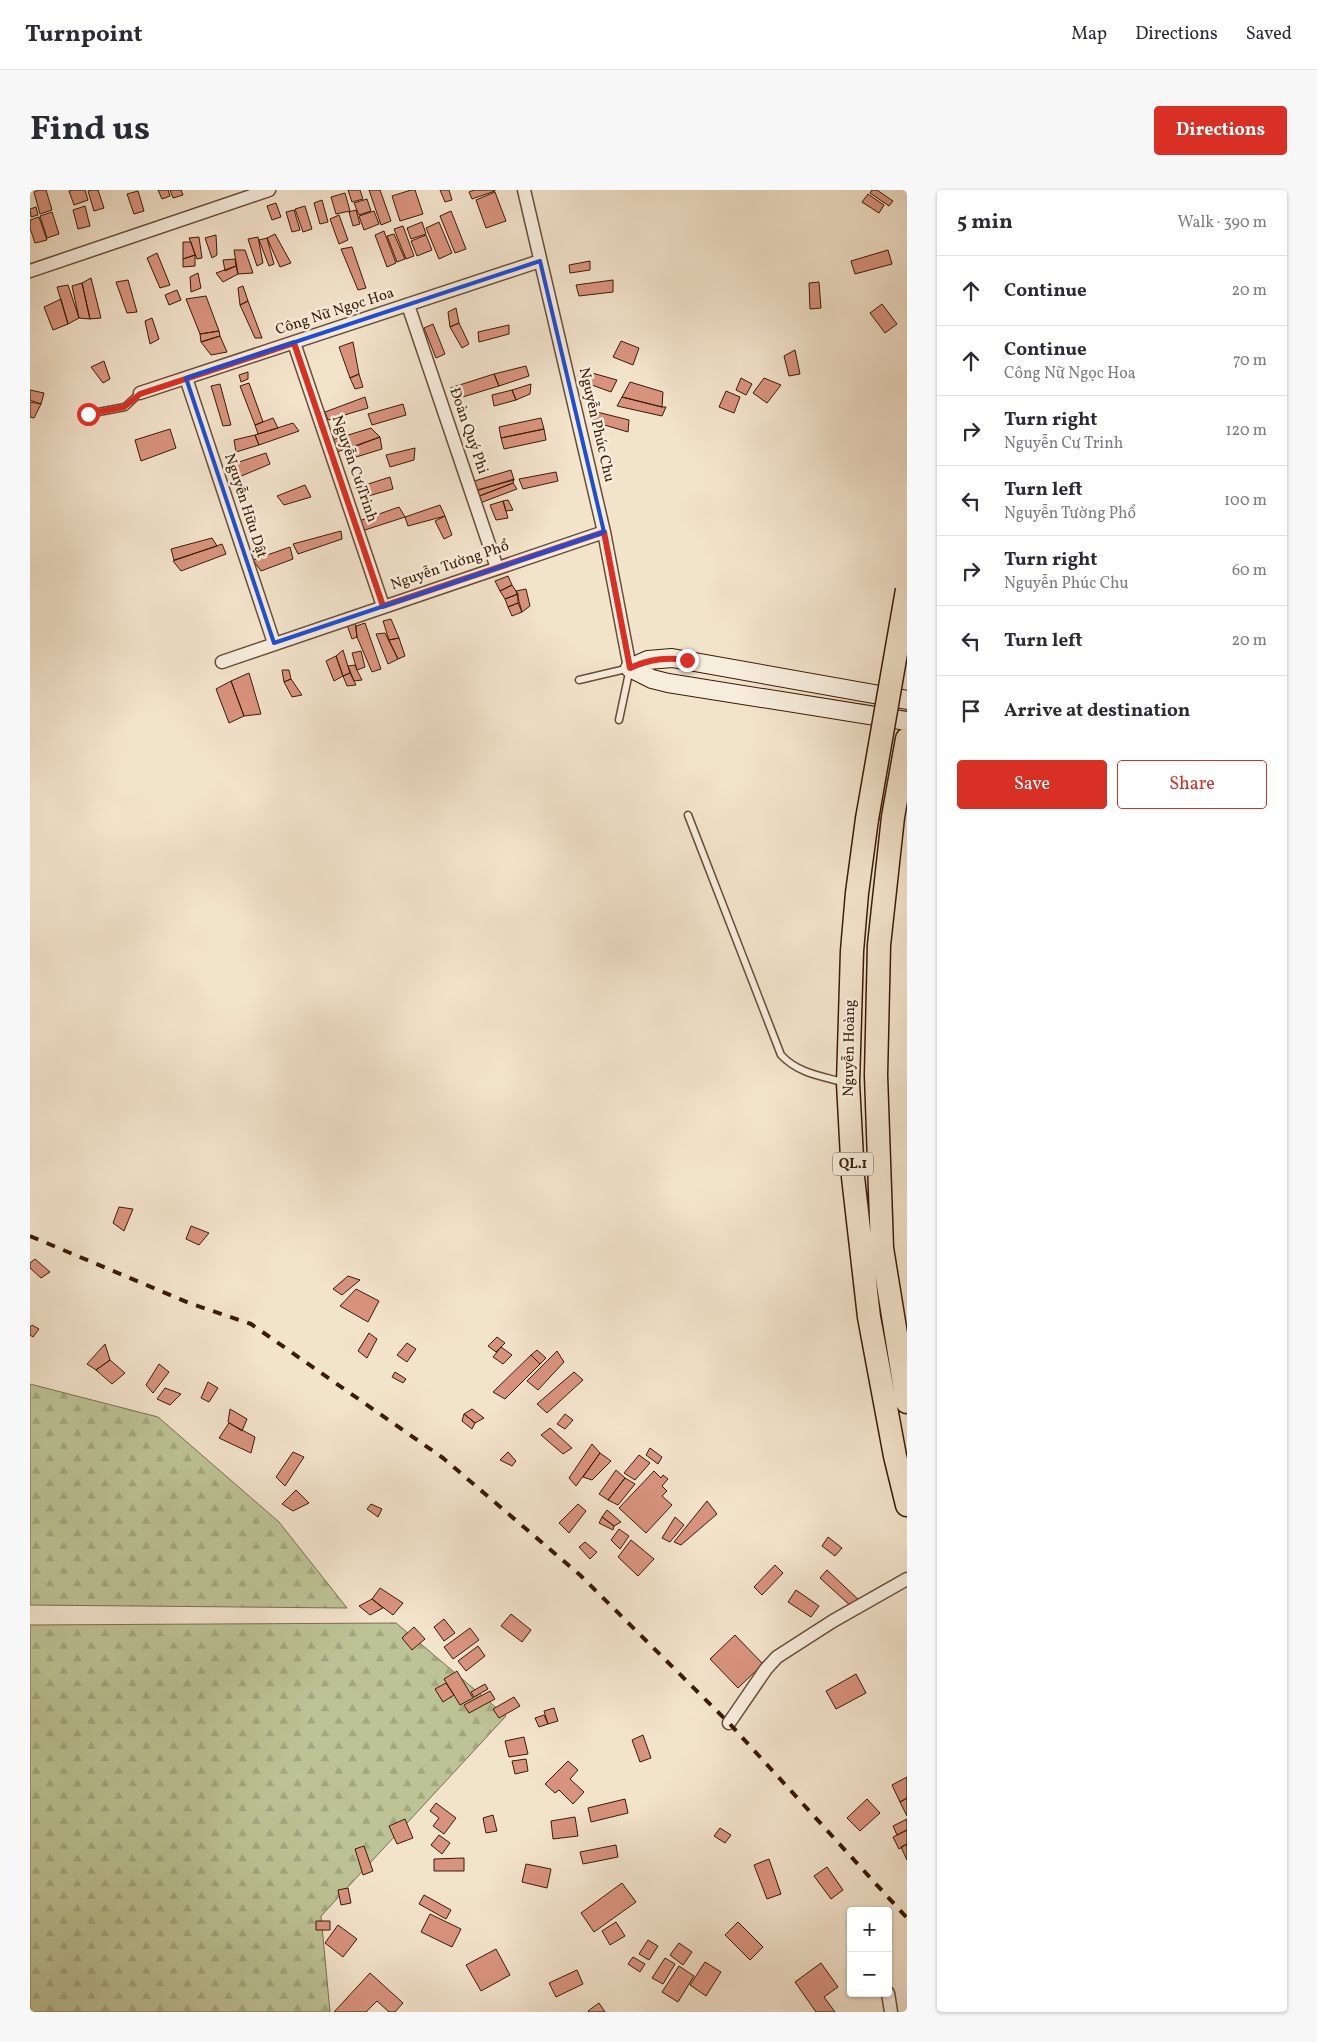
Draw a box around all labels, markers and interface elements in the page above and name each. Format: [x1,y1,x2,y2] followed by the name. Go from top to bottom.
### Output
[25,18,143,52] text: Turnpoint
[1071,22,1107,47] text: Map
[1135,22,1218,47] text: Directions
[1246,22,1292,47] text: Saved
[30,106,150,154] text: Find us
[1154,106,1287,155] button: Directions
[957,208,1013,237] text: 5 min
[1178,212,1267,234] text: Walk · 390 m
[957,277,985,305] icon: ahead
[1004,278,1087,304] text: Continue
[1232,280,1267,302] text: 20 m
[273,283,397,341] street label: Công Nữ Ngọc Hoa
[1004,337,1087,363] text: Continue
[957,347,985,375] icon: ahead
[1233,350,1267,372] text: 70 m
[1004,363,1136,385] text: Công Nữ Ngọc Hoa
[573,366,619,484] street label: Nguyễn Phúc Chu
[443,385,493,477] street label: Đoàn Quý Phi
[77,403,100,426] route start
[1004,407,1097,433] text: Turn right
[326,413,382,525] street label: Nguyễn Cư Trinh
[957,417,985,445] icon: right
[1225,420,1267,442] text: 120 m
[1004,433,1123,455] text: Nguyễn Cư Trinh
[218,451,272,561] street label: Nguyễn Hữu Dật
[1004,477,1083,503] text: Turn left
[957,487,985,515] icon: left
[1224,490,1267,512] text: 100 m
[1004,503,1136,525] text: Nguyễn Tường Phổ
[388,536,512,596] street label: Nguyễn Tường Phổ
[1004,547,1097,573] text: Turn right
[957,557,985,585] icon: right
[1232,560,1267,582] text: 60 m
[1004,573,1129,595] text: Nguyễn Phúc Chu
[957,627,985,655] icon: left
[1004,628,1083,654] text: Turn left
[1232,630,1267,652] text: 20 m
[676,649,699,672] route end
[957,697,985,725] icon: arrive
[1004,698,1190,724] text: Arrive at destination
[957,760,1107,809] button: Save
[1117,760,1267,809] button: Share
[839,999,861,1097] street label: Nguyễn Hoàng
[833,1152,873,1176] road number: QL.1
[847,1907,892,1997] map controls
[847,1907,892,1952] button: +
[847,1952,892,1997] button: −

